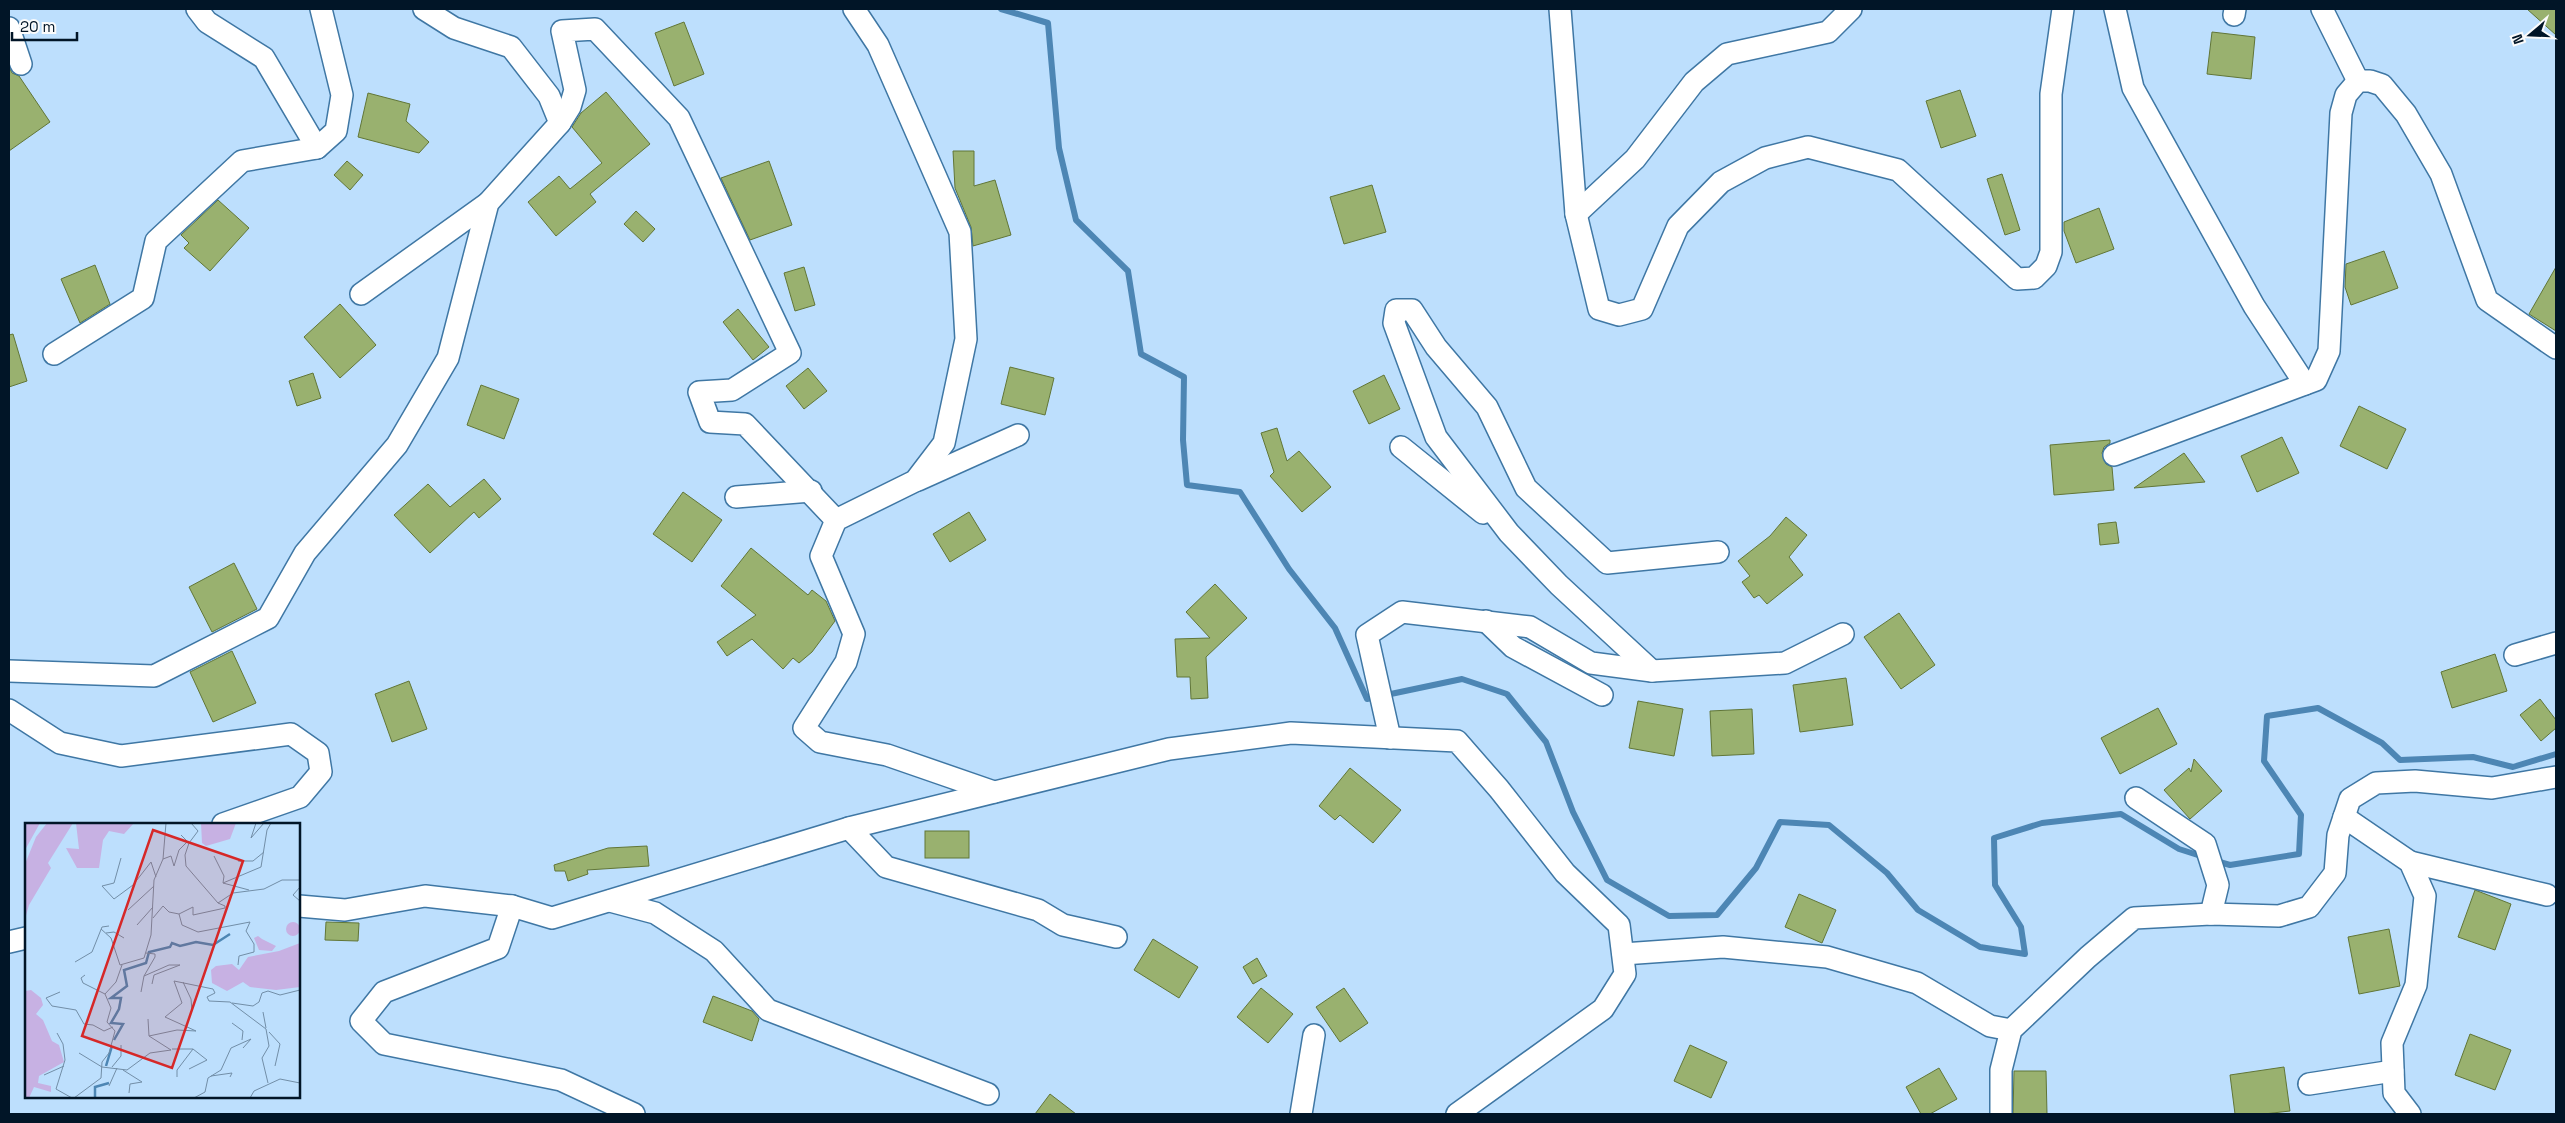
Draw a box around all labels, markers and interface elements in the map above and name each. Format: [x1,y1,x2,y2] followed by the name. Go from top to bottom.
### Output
[12,10,78,42] scale bar
[2505,10,2555,60] north arrow
[20,17,55,36] text: 20 m
[2508,32,2528,47] text: N
[25,823,300,1098] inset map

